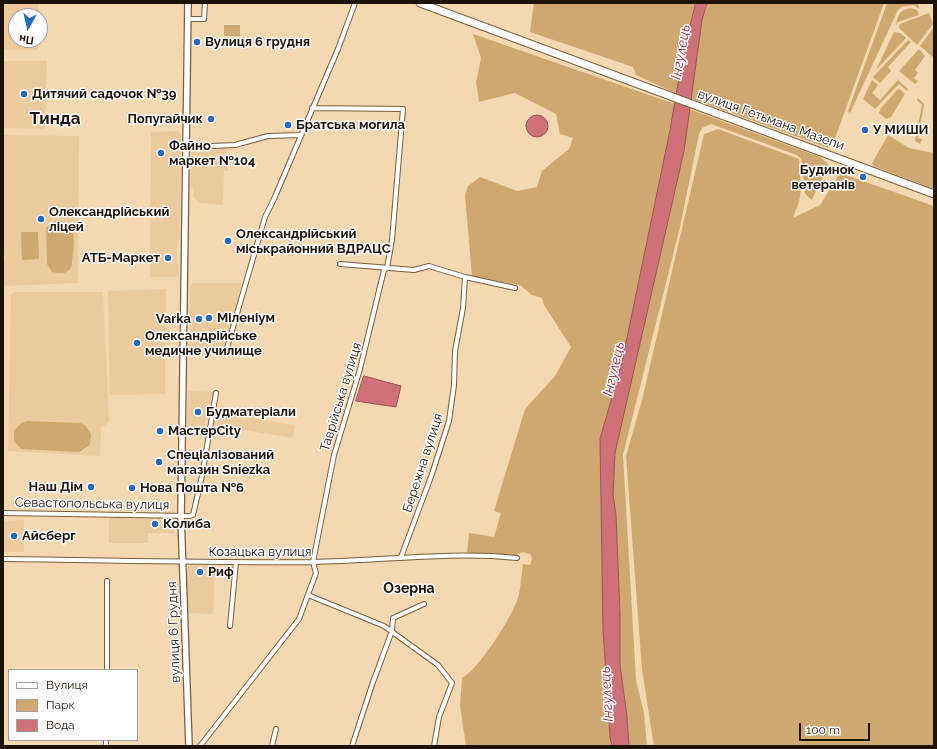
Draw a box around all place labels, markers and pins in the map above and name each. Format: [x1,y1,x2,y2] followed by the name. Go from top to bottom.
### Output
[205,34,310,50] place label: Вулиця 6 грудня
[192,37,202,47] marker: Вулиця 6 грудня
[32,86,177,102] place label: Дитячий садочок №39
[19,89,29,99] marker: Дитячий садочок №39
[127,111,203,127] place label: Попугайчик
[206,114,216,124] marker: Попугайчик
[296,117,405,133] place label: Братська могила
[283,120,293,130] marker: Братська могила
[873,122,929,138] place label: У МИШИ
[860,125,870,135] marker: У МИШИ
[169,138,255,169] place label: Файно маркет №104
[156,148,166,158] marker: Файно маркет №104
[791,162,855,193] place label: Будинок ветеранів
[858,172,868,182] marker: Будинок ветеранів
[49,204,169,235] place label: Олександрійський ліцей
[36,214,46,224] marker: Олександрійський ліцей
[236,226,391,257] place label: Олександрійський міськрайонний ВДРАЦС
[223,236,233,246] marker: Олександрійський міськрайонний ВДРАЦС
[82,250,160,266] place label: АТБ-Маркет
[163,253,173,263] marker: АТБ-Маркет
[217,310,275,326] place label: Міленіум
[156,311,191,327] place label: Varka
[204,313,214,323] marker: Міленіум
[194,314,204,324] marker: Varka
[145,328,262,359] place label: Олександрійське медичне училище
[132,338,142,348] marker: Олександрійське медичне училище
[206,404,296,420] place label: Будматеріали
[193,407,203,417] marker: Будматеріали
[168,423,241,439] place label: МастерCity
[155,426,165,436] marker: МастерCity
[167,447,274,478] place label: Спеціалізований магазин Sniezka
[154,457,164,467] marker: Спеціалізований магазин Sniezka
[29,479,83,495] place label: Наш Дім
[140,480,244,496] place label: Нова Пошта №6
[86,482,96,492] marker: Наш Дім
[127,483,137,493] marker: Нова Пошта №6
[163,516,211,532] place label: Колиба
[150,519,160,529] marker: Колиба
[22,528,76,544] place label: Айсберг
[9,531,19,541] marker: Айсберг
[208,564,234,580] place label: Риф
[195,567,205,577] marker: Риф

